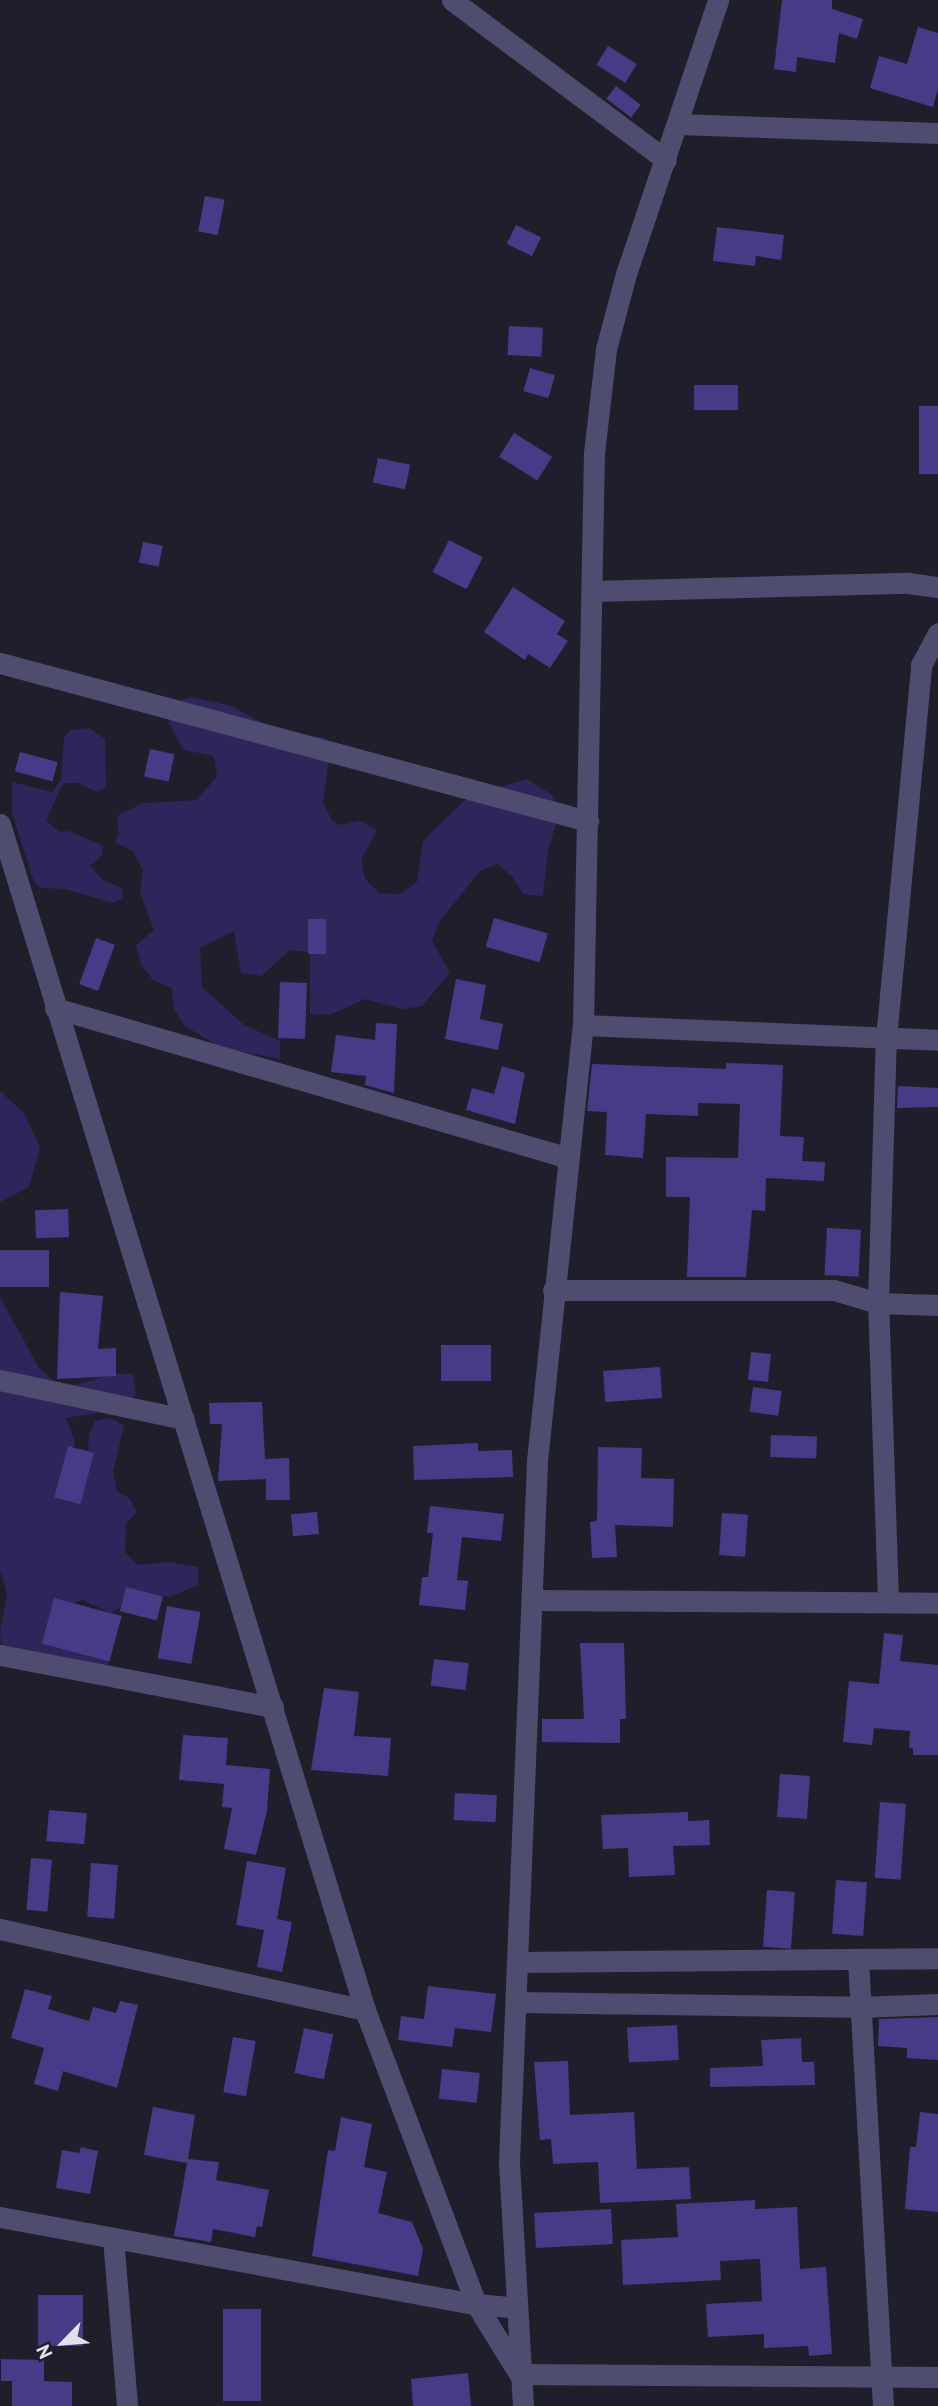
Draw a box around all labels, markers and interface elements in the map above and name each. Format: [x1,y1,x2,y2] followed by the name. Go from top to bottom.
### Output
[28,2308,98,2378] north arrow
[30,2341,57,2363] text: N

